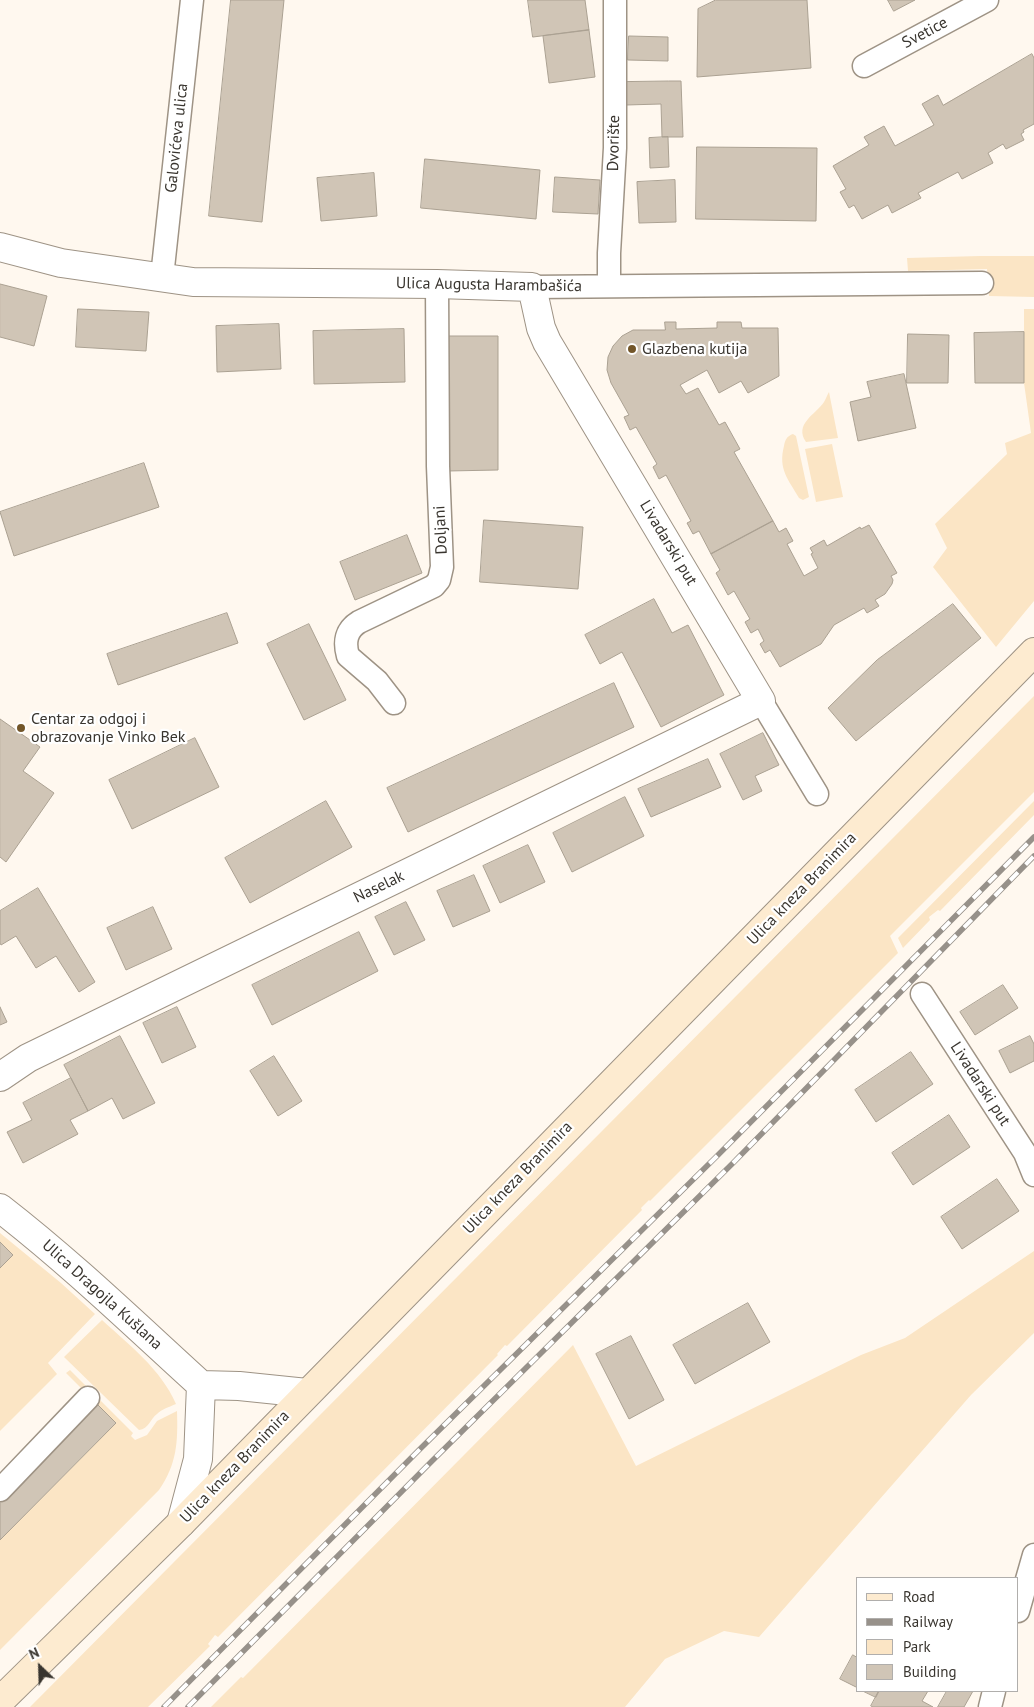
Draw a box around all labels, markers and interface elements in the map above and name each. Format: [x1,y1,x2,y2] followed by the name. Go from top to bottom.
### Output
[899,13,951,53] street label: Svetice
[162,82,192,194] street label: Galovićeva ulica
[604,115,624,171] street label: Dvorište
[396,274,582,296] street label: Ulica Augusta Harambašića
[642,339,747,359] place label: Glazbena kutija
[626,343,638,355] marker: Glazbena kutija
[635,497,701,589] street label: Livadarski put
[430,505,452,555] street label: Doljani
[31,709,186,747] place label: Centar za odgoj i obrazovanje Vinko Bek
[15,722,27,734] marker: Centar za odgoj i obrazovanje Vinko Bek
[743,829,861,949] street label: Ulica kneza Branimira
[351,867,407,907] street label: Naselak
[946,1039,1014,1129] street label: Livadarski put
[459,1118,577,1238] street label: Ulica kneza Branimira
[38,1236,166,1354] street label: Ulica Dragojla Kušlana
[176,1407,294,1527] street label: Ulica kneza Branimira
[856,1577,1019,1692] legend
[903,1587,935,1606] text: Road
[903,1612,953,1631] text: Railway
[903,1637,931,1656] text: Park
[15,1642,65,1692] north arrow
[26,1643,42,1663] text: N
[903,1662,957,1681] text: Building

